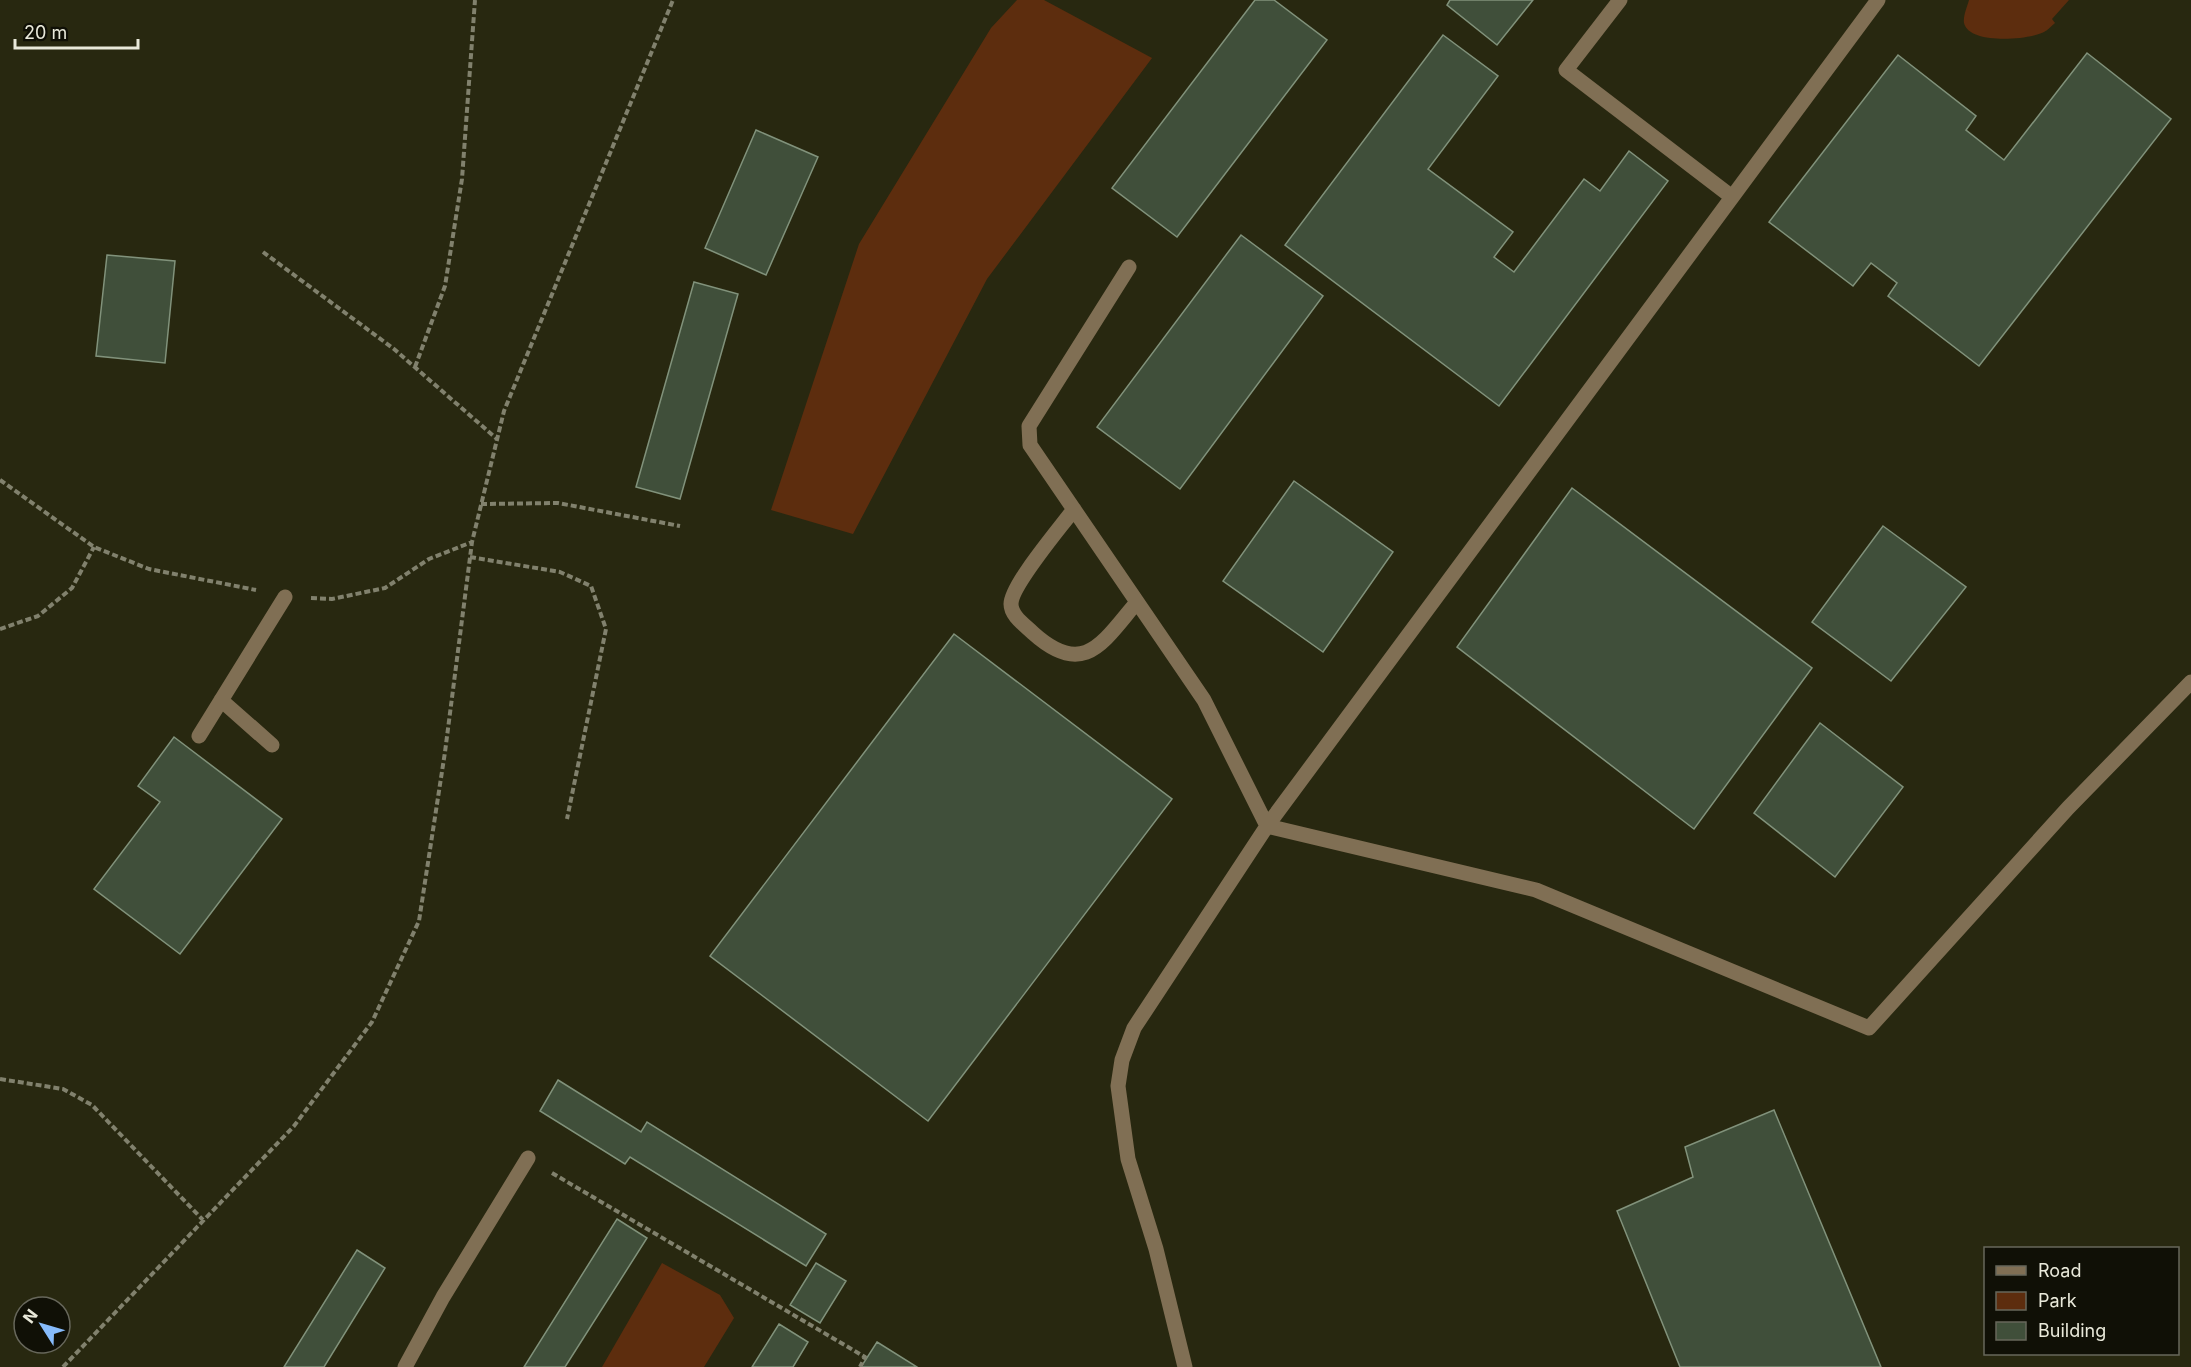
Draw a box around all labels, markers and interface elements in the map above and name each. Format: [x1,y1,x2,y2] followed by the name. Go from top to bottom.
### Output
[15,12,138,50] scale bar
[24,22,67,43] text: 20 m
[1984,1247,2179,1355] legend
[2038,1260,2081,1281] text: Road
[2038,1290,2077,1311] text: Park
[12,1295,72,1355] north arrow
[18,1305,42,1327] text: N
[2038,1320,2106,1341] text: Building

